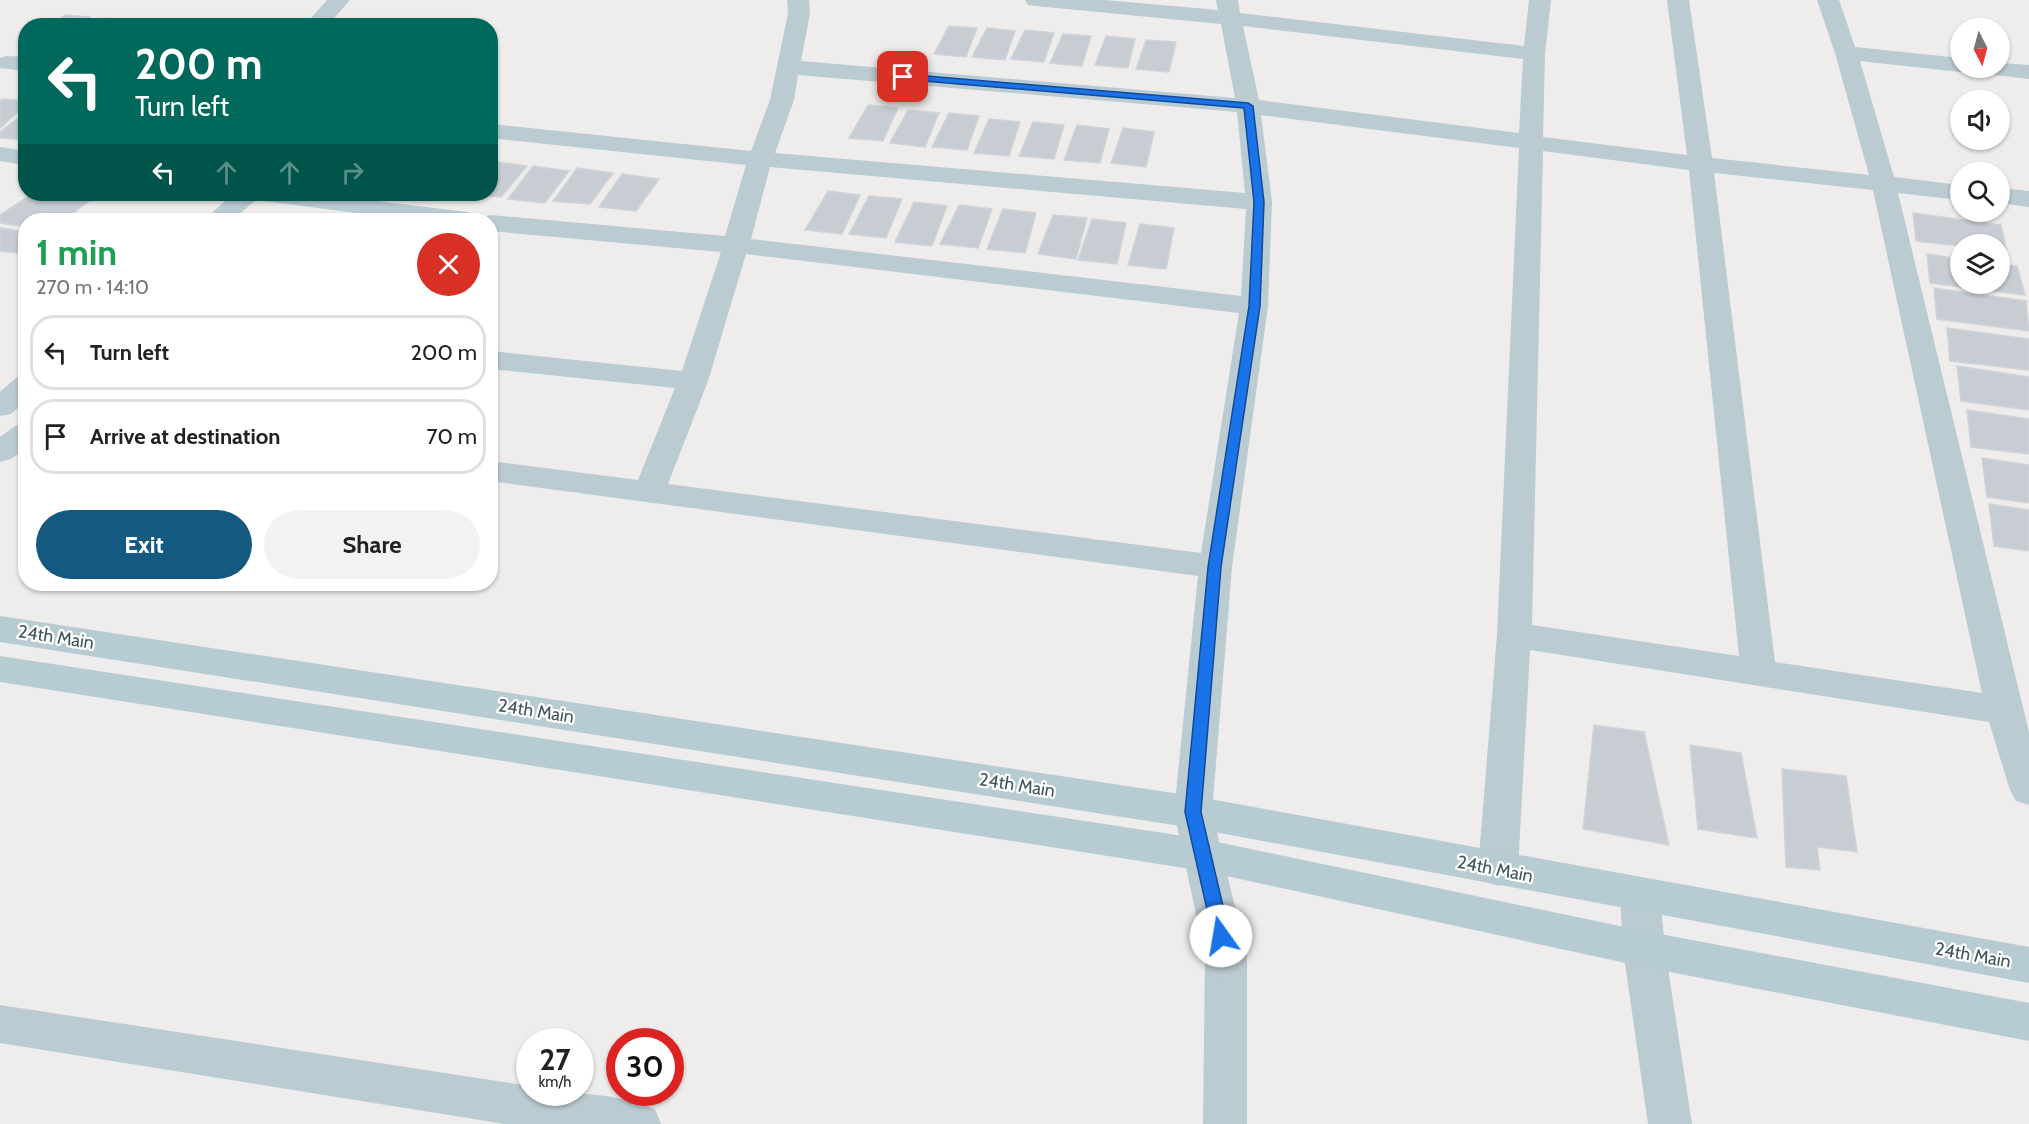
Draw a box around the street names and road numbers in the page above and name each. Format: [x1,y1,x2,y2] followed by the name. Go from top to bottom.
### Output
[16,620,96,654] street label: 24th Main
[496,694,576,728] street label: 24th Main
[977,768,1057,802] street label: 24th Main
[1455,851,1535,887] street label: 24th Main
[1933,938,2013,972] street label: 24th Main

